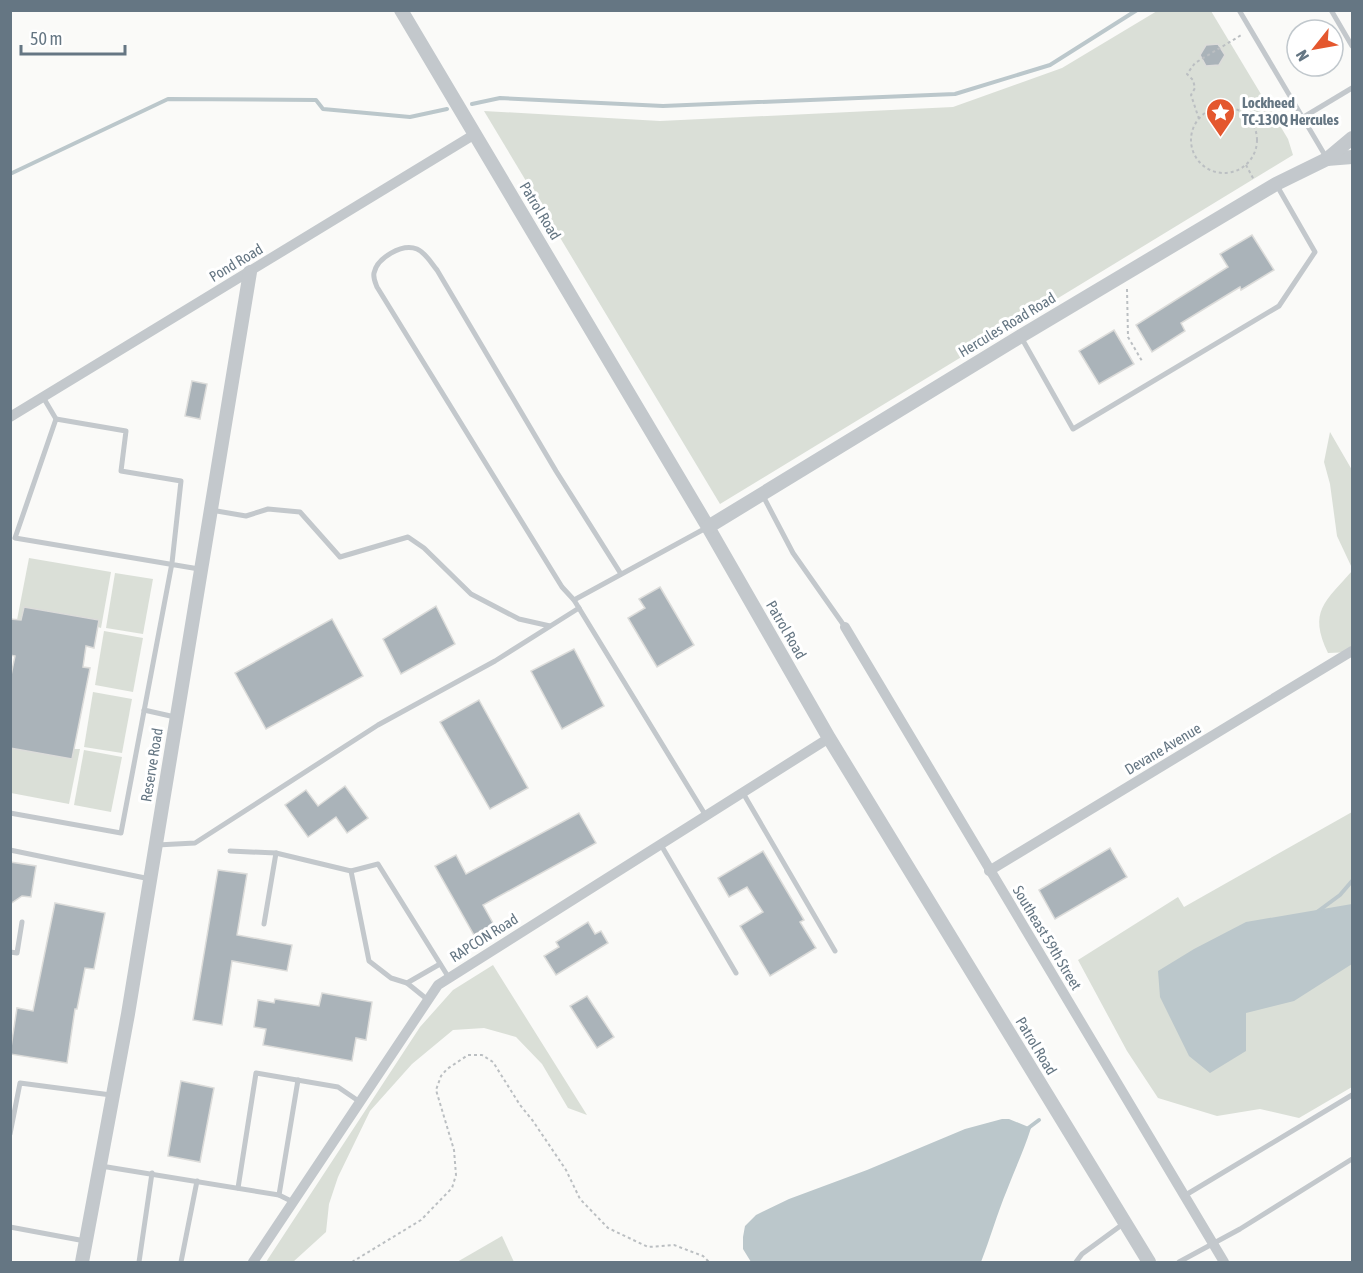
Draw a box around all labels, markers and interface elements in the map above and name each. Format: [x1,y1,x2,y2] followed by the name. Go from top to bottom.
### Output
[21,18,124,56] scale bar
[1285,18,1345,78] north arrow
[30,28,62,49] text: 50 m
[1292,47,1312,64] text: N
[1242,94,1339,128] place label: Lockheed TC-130Q Hercules
[1205,96,1237,138] place icon: Lockheed TC-130Q Hercules
[517,179,564,243] street label: Patrol Road
[206,240,266,285] street label: Pond Road
[955,289,1058,360] street label: Hercules Road Road
[763,598,810,662] street label: Patrol Road
[1122,719,1204,778] street label: Devane Avenue
[137,727,166,803] street label: Reserve Road
[1010,883,1085,993] street label: Southeast 59th Street
[447,910,521,965] street label: RAPCON Road
[1013,1014,1060,1078] street label: Patrol Road

